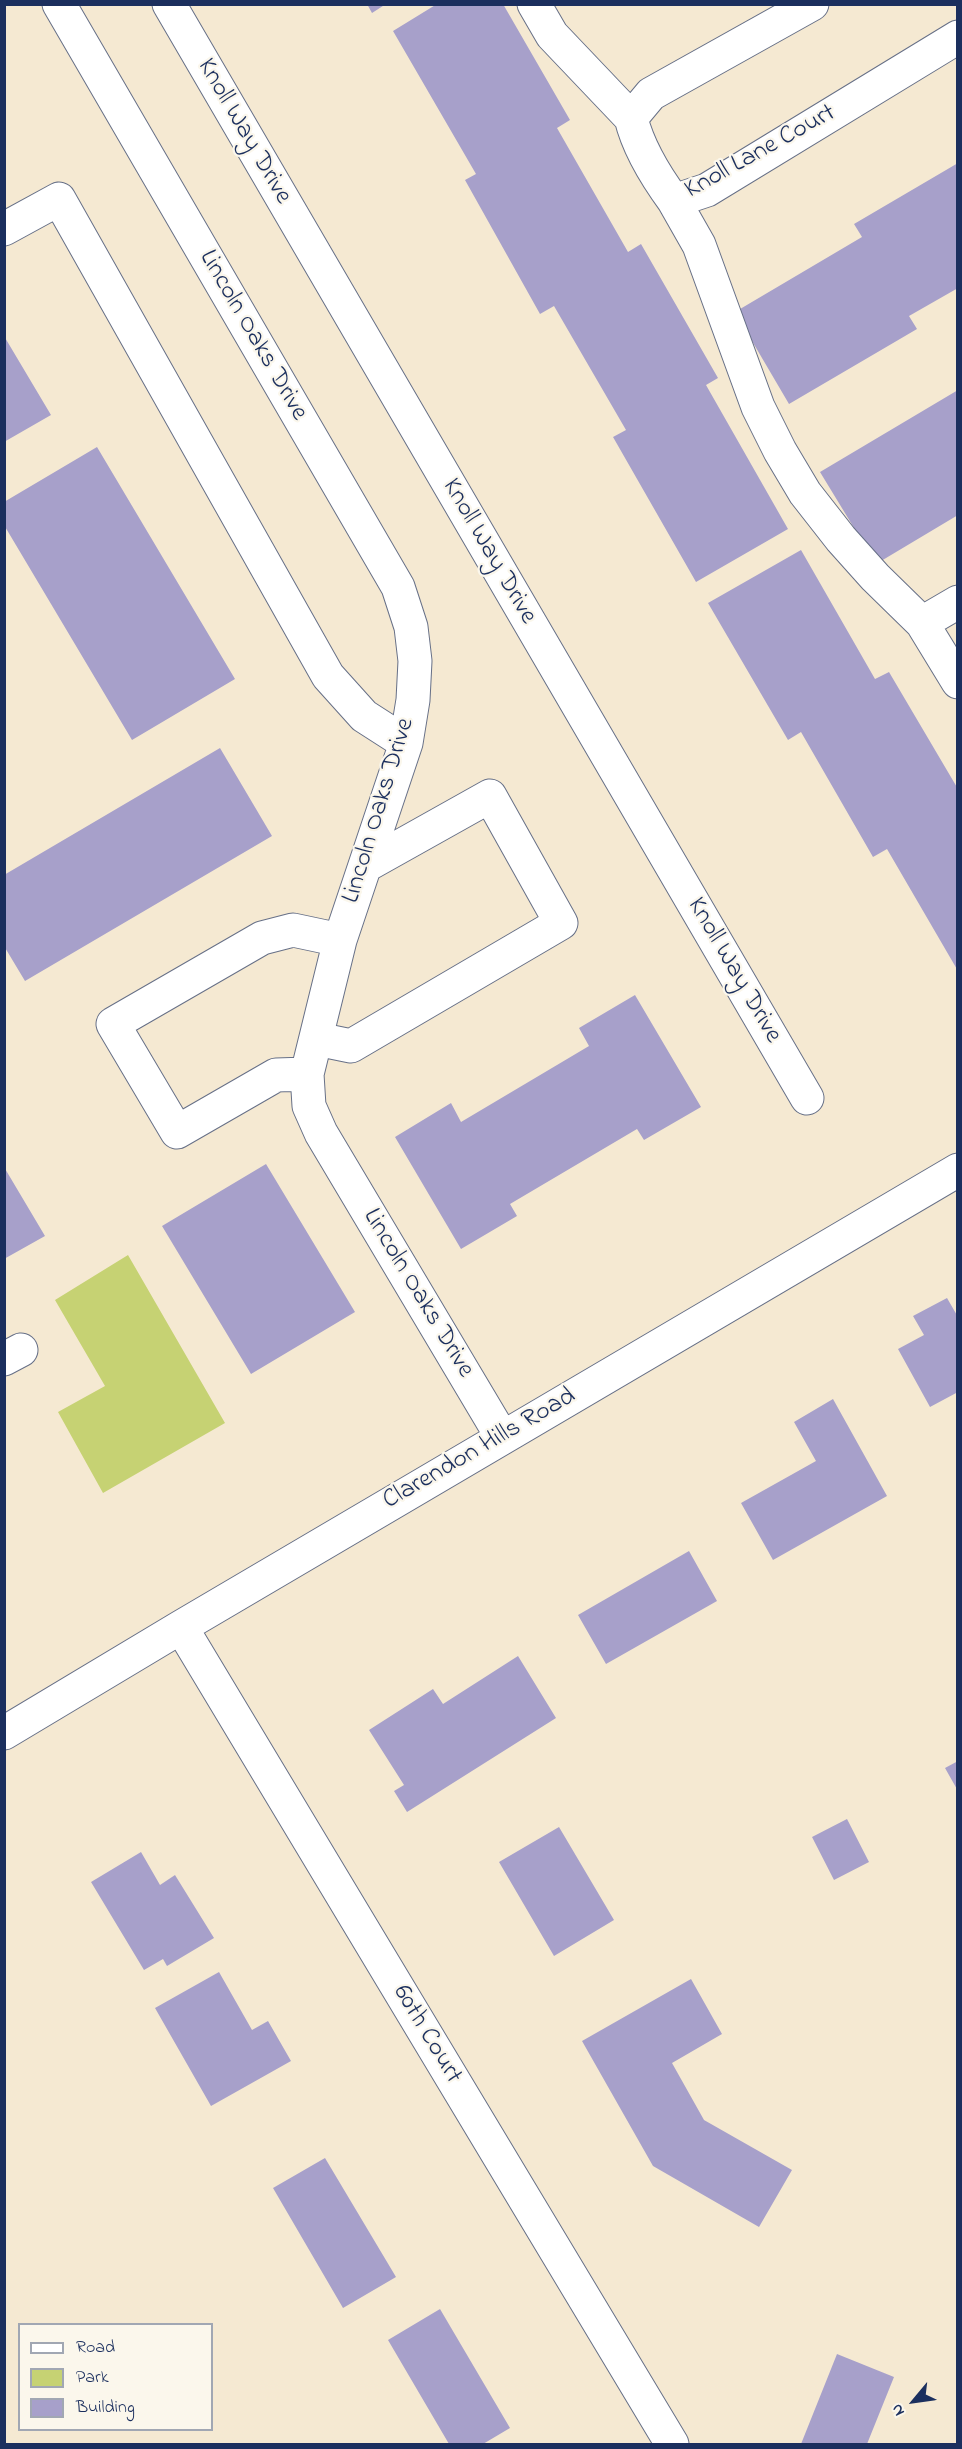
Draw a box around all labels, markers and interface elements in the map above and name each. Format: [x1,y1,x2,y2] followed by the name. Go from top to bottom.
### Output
[189,54,297,210] street label: Knoll Way Drive
[680,99,842,207] street label: Knoll Lane Court
[191,245,313,427] street label: Lincoln Oaks Drive
[434,474,542,630] street label: Knoll Way Drive
[337,715,423,907] street label: Lincoln Oaks Drive
[679,893,787,1049] street label: Knoll Way Drive
[354,1204,480,1384] street label: Lincoln Oaks Drive
[378,1382,582,1518] street label: Clarendon Hills Road
[384,1980,468,2090] street label: 60th Court
[18,2323,213,2431] legend
[76,2335,115,2361] text: Road
[76,2365,109,2391] text: Park
[884,2371,944,2431] north arrow
[76,2395,135,2421] text: Building
[885,2399,911,2420] text: N

